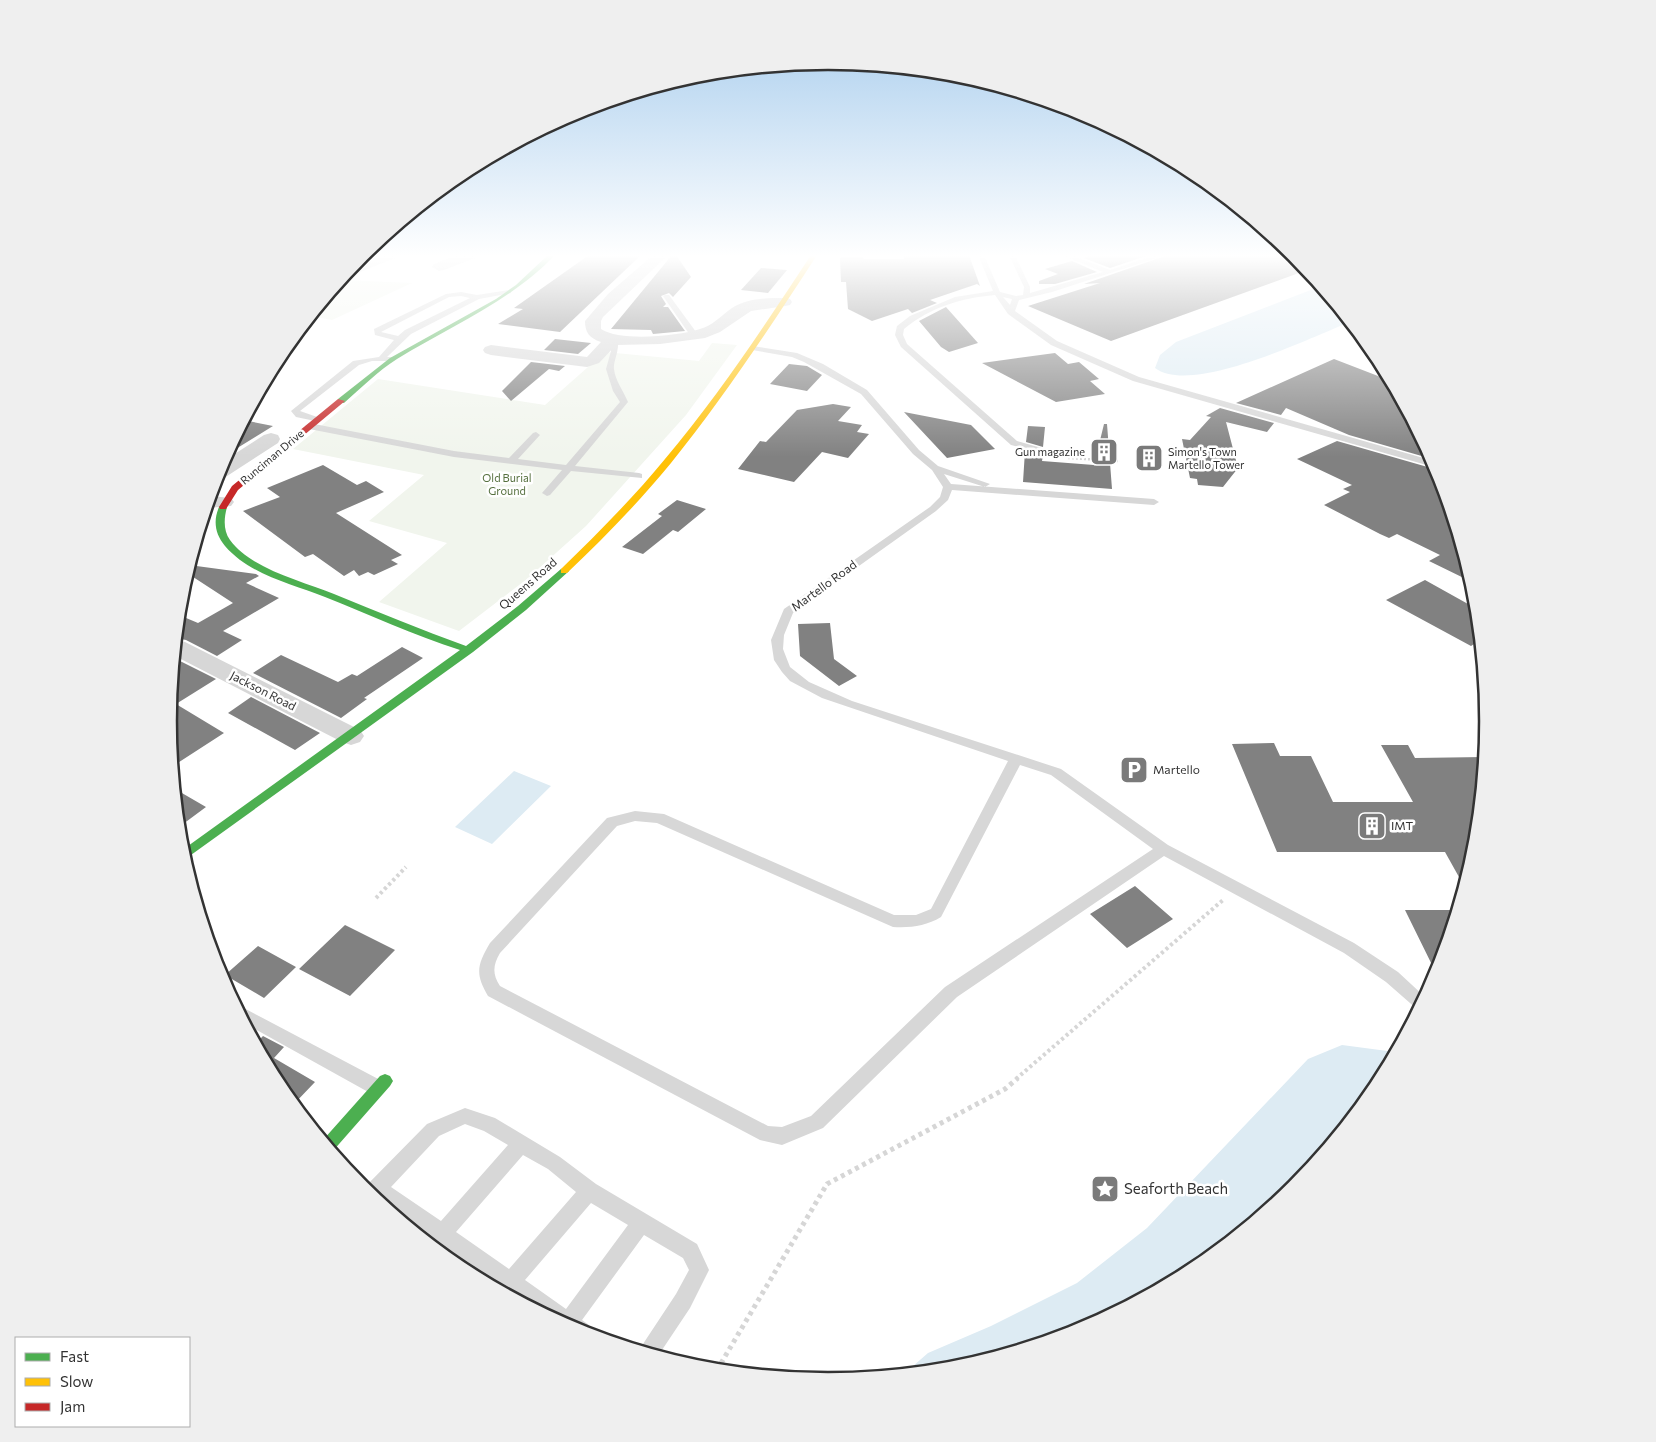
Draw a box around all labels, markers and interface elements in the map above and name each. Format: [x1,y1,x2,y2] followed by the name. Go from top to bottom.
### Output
[237,426,306,487] street label: Runciman Drive
[1089,437,1119,467] building icon: Gun magazine
[1134,443,1164,473] building icon: Simon's Town Martello Tower
[1015,445,1085,458] place label: Gun magazine
[1168,445,1245,471] place label: Simon's Town Martello Tower
[482,471,532,497] park label: Old Burial Ground
[496,554,559,612] street label: Queens Road
[788,557,859,614] street label: Martello Road
[228,668,299,714] street label: Jackson Road
[1119,755,1149,785] parking icon: Martello
[1153,762,1200,776] place label: Martello
[1357,811,1387,841] building icon: IMT
[1391,818,1413,832] place label: IMT
[1090,1174,1120,1204] place icon: Seaforth Beach
[1124,1179,1228,1197] place label: Seaforth Beach
[15,1337,190,1427] legend
[60,1347,89,1365] text: Fast
[60,1372,93,1390] text: Slow
[60,1397,85,1415] text: Jam

